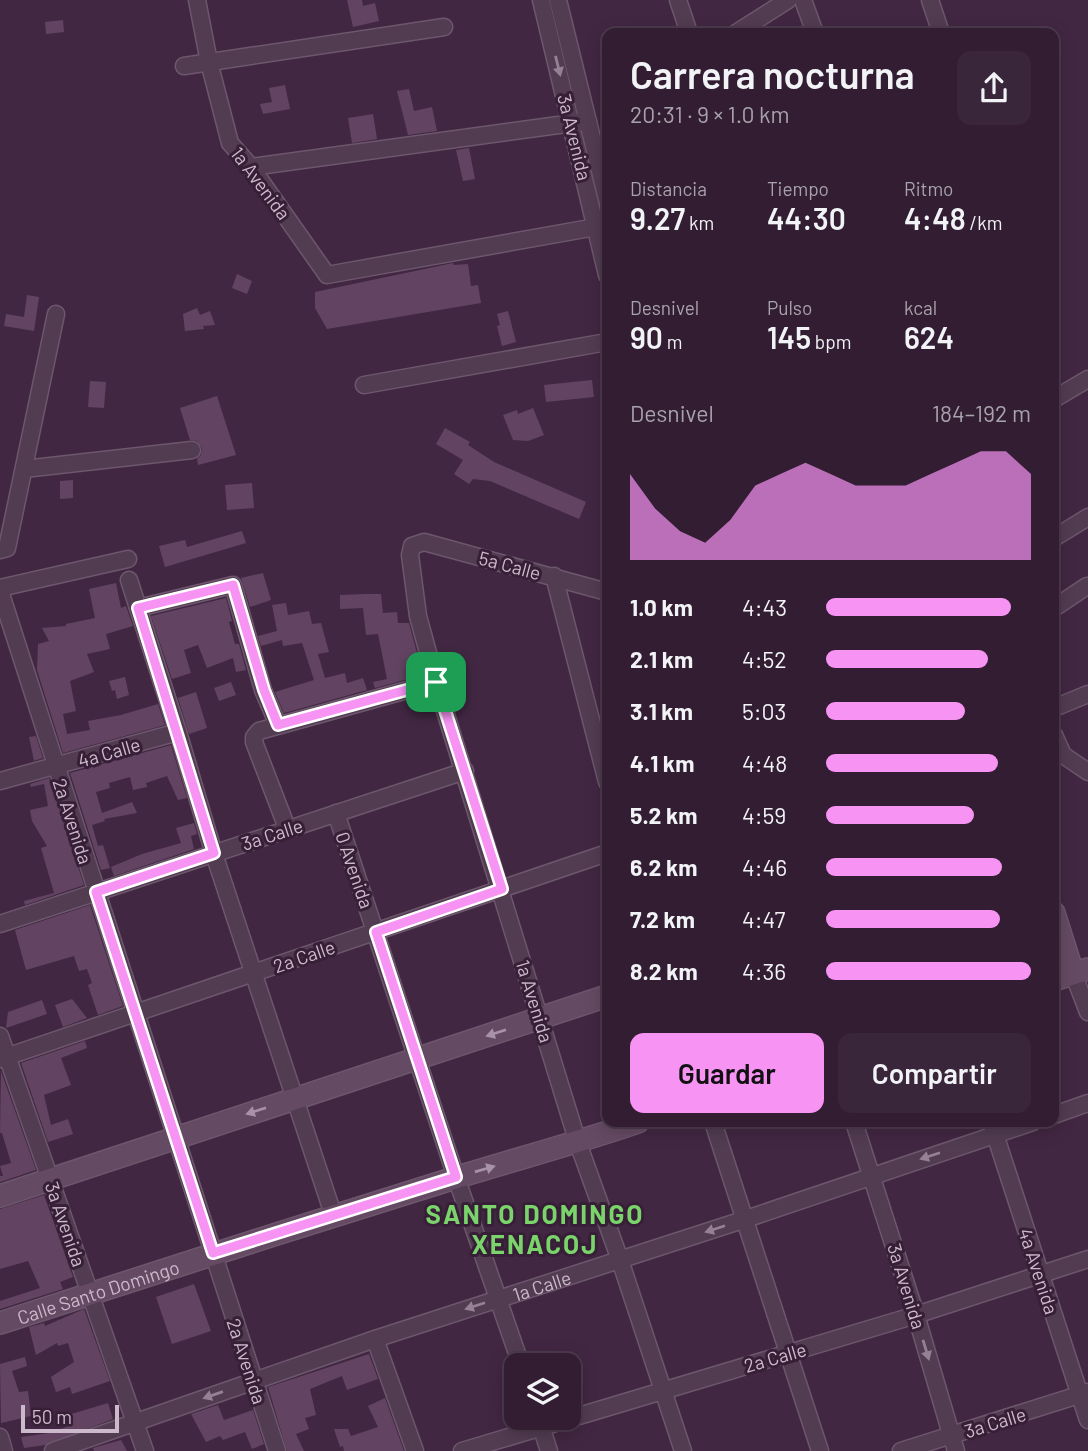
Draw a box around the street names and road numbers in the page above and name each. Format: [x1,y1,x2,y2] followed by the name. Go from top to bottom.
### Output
[553,91,597,183] street label: 3a Avenida
[226,142,296,224] street label: 1a Avenida
[476,546,544,584] street label: 5a Calle
[75,732,143,772] street label: 4a Calle
[48,775,98,867] street label: 2a Avenida
[238,813,306,855] street label: 3a Calle
[331,829,379,911] street label: 0 Avenida
[270,935,338,977] street label: 2a Calle
[512,957,558,1045] street label: 1a Avenida
[41,1179,91,1269] street label: 3a Avenida
[1014,1225,1064,1317] street label: 4a Avenida
[883,1240,931,1332] street label: 3a Avenida
[14,1254,182,1328] street label: Calle Santo Domingo
[509,1265,574,1305] street label: 1a Calle
[222,1315,272,1407] street label: 2a Avenida
[741,1337,809,1377] street label: 2a Calle
[961,1402,1029,1442] street label: 3a Calle

